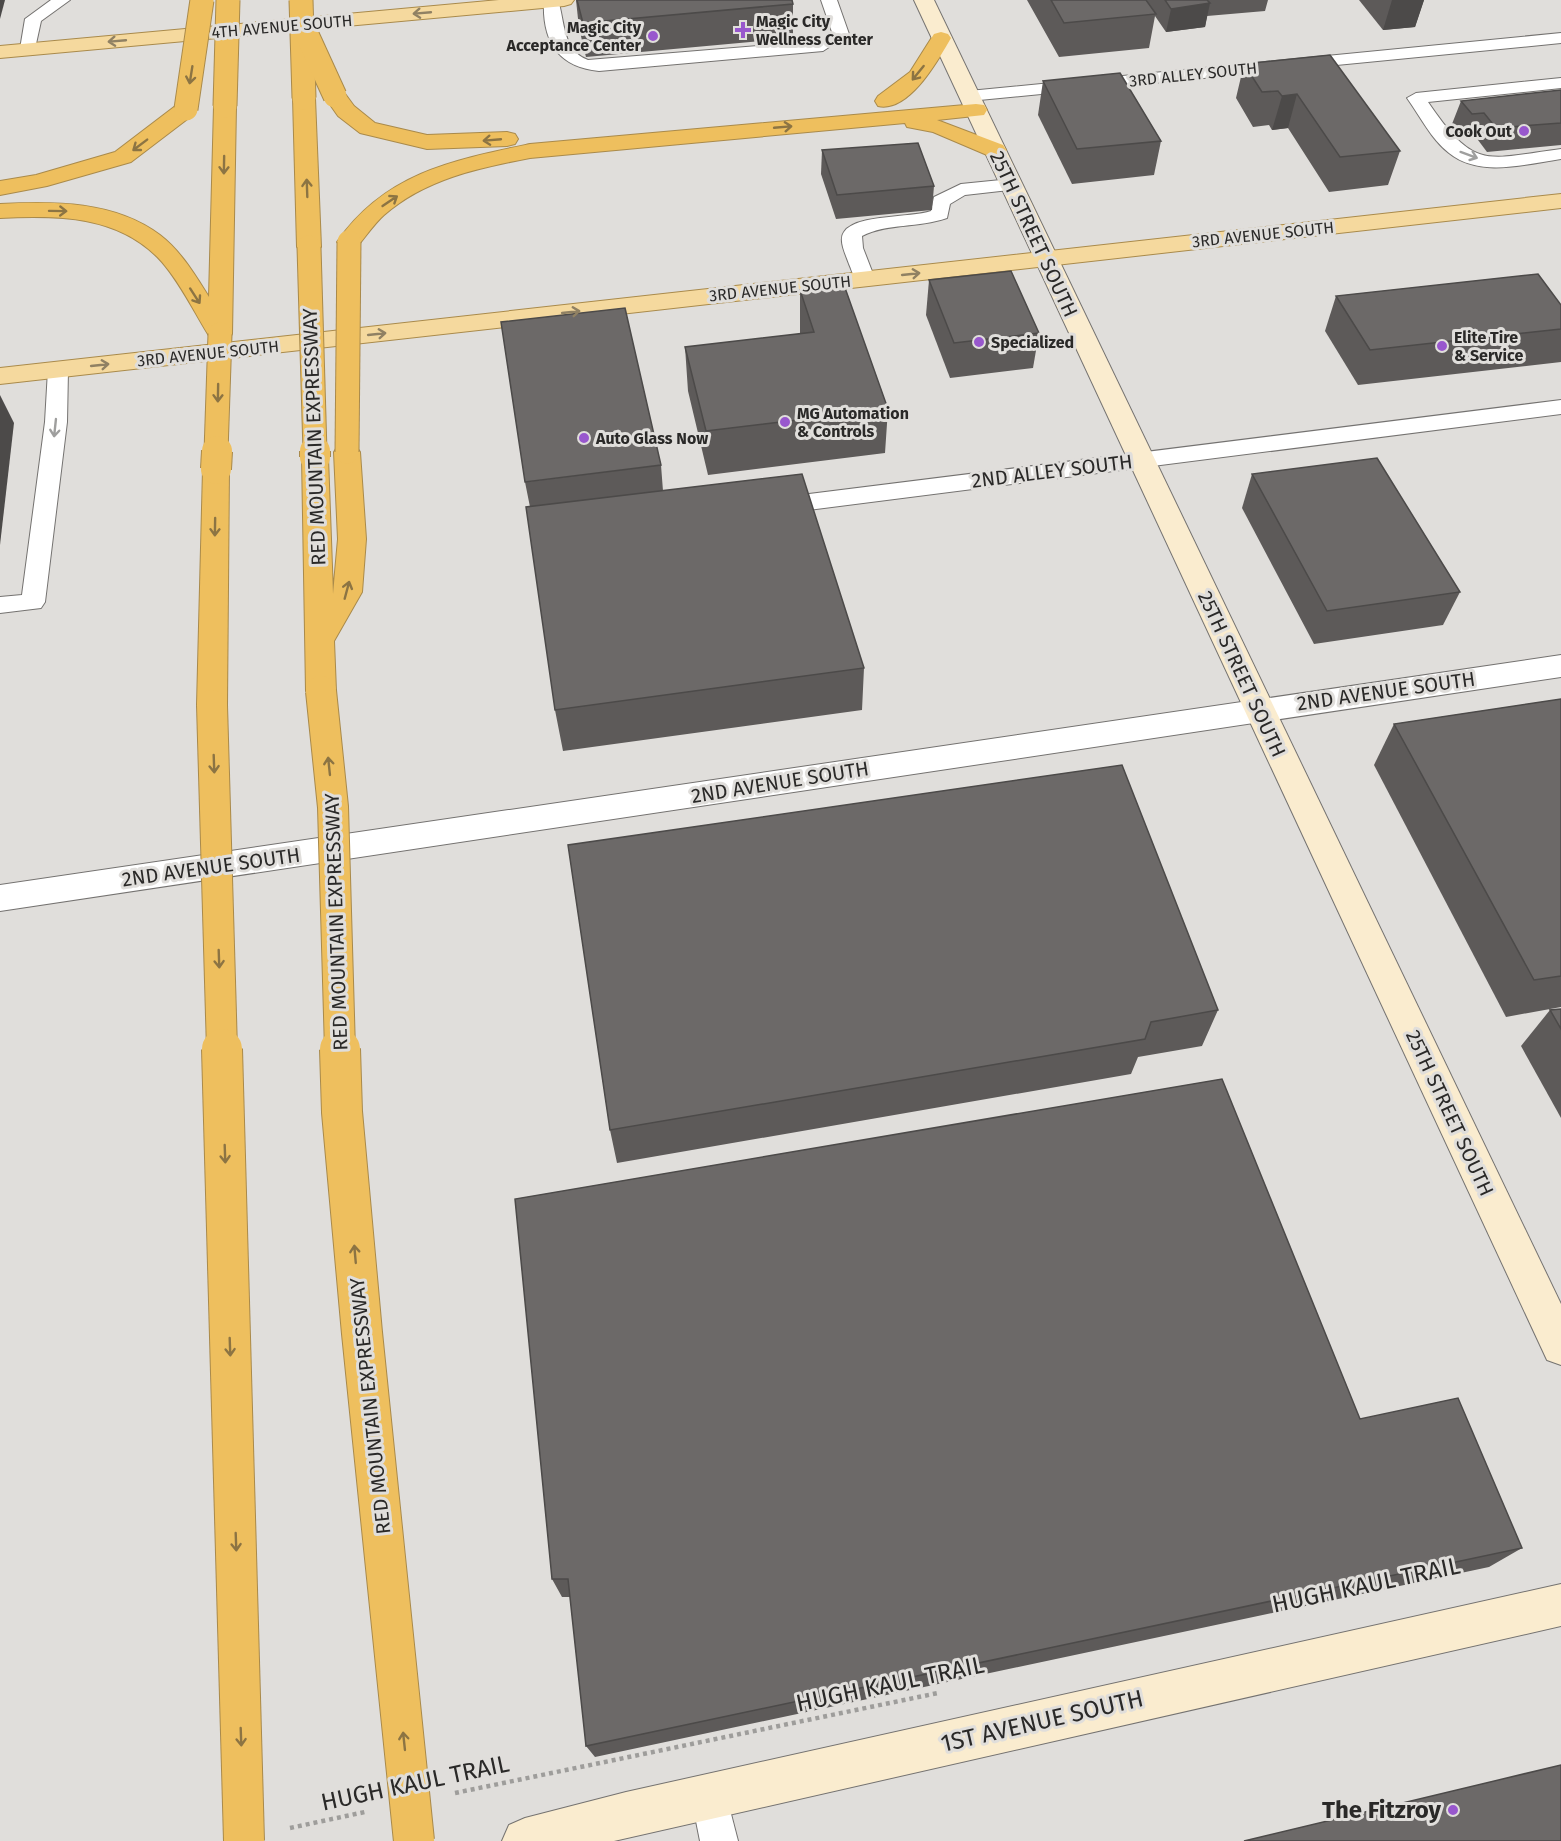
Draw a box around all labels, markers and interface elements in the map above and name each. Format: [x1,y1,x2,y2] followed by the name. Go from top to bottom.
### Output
[413,8,433,19] one-way arrow
[211,11,353,42] street label: 4TH AVENUE SOUTH
[756,12,874,49] place label: Magic City Wellness Center
[505,18,642,55] place label: Magic City Acceptance Center
[734,21,752,39] marker: Magic City Wellness Center
[646,29,660,43] marker: Magic City Acceptance Center
[107,36,127,47] one-way arrow
[1128,58,1258,91] street label: 3RD ALLEY SOUTH
[185,65,196,84] one-way arrow
[912,65,925,81] one-way arrow
[773,121,793,132] one-way arrow
[1445,122,1513,141] place label: Cook Out
[1517,124,1531,138] marker: Cook Out
[483,135,503,146] one-way arrow
[132,138,148,151] one-way arrow
[985,147,1083,321] street label: 25TH STREET SOUTH
[1459,150,1477,161] one-way arrow
[218,154,230,174] one-way arrow
[301,179,313,199] one-way arrow
[381,195,398,207] one-way arrow
[48,205,68,217] one-way arrow
[1191,218,1335,251] street label: 3RD AVENUE SOUTH
[900,268,920,279] one-way arrow
[708,272,852,305] street label: 3RD AVENUE SOUTH
[189,287,201,304] one-way arrow
[560,306,580,317] one-way arrow
[298,308,330,566] street label: RED MOUNTAIN EXPRESSWAY
[367,328,387,339] one-way arrow
[1454,328,1523,365] place label: Elite Tire & Service
[991,333,1074,352] place label: Specialized
[972,335,986,349] marker: Specialized
[136,337,280,370] street label: 3RD AVENUE SOUTH
[1435,339,1449,353] marker: Elite Tire & Service
[89,359,109,370] one-way arrow
[213,382,224,402] one-way arrow
[797,404,909,441] place label: MG Automation & Controls
[778,415,792,429] marker: MG Automation & Controls
[49,418,60,438] one-way arrow
[595,429,708,448] place label: Auto Glass Now
[577,431,591,445] marker: Auto Glass Now
[970,449,1134,493] street label: 2ND ALLEY SOUTH
[210,517,221,537] one-way arrow
[341,581,353,600] one-way arrow
[1193,587,1291,761] street label: 25TH STREET SOUTH
[1295,667,1477,715] street label: 2ND AVENUE SOUTH
[208,753,220,773] one-way arrow
[689,756,871,808] street label: 2ND AVENUE SOUTH
[323,757,334,777] one-way arrow
[320,793,352,1051] street label: RED MOUNTAIN EXPRESSWAY
[120,843,302,891] street label: 2ND AVENUE SOUTH
[214,948,225,968] one-way arrow
[1401,1026,1499,1200] street label: 25TH STREET SOUTH
[219,1143,231,1163] one-way arrow
[349,1245,360,1265] one-way arrow
[345,1277,395,1535] street label: RED MOUNTAIN EXPRESSWAY
[225,1337,236,1357] one-way arrow
[230,1532,241,1552] one-way arrow
[1269,1551,1463,1619] street label: HUGH KAUL TRAIL
[793,1650,987,1718] street label: HUGH KAUL TRAIL
[938,1684,1146,1758] street label: 1ST AVENUE SOUTH
[235,1727,247,1746] one-way arrow
[398,1732,409,1751] one-way arrow
[318,1749,512,1817] street label: HUGH KAUL TRAIL
[1322,1796,1442,1824] place label: The Fitzroy
[1446,1803,1460,1817] marker: The Fitzroy

